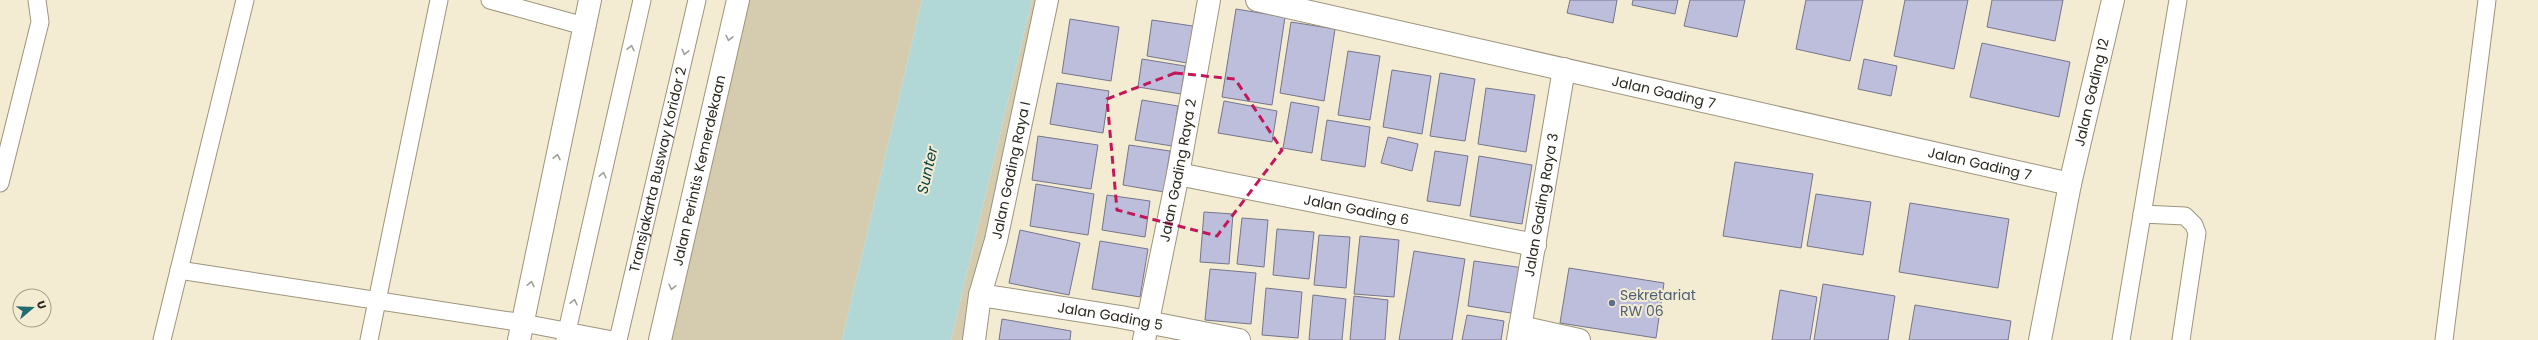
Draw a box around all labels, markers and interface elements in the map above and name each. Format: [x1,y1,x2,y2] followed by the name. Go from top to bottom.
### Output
[726,35,734,41] one-way arrow
[2069,36,2114,148] street label: Jalan Gading 12
[627,45,635,52] one-way arrow
[682,48,690,55] one-way arrow
[624,65,691,274] street label: Transjakarta Busway Koridor 2
[1610,71,1718,114] street label: Jalan Gading 7
[667,73,730,268] street label: Jalan Perintis Kemerdekaan
[1154,97,1201,244] street label: Jalan Gading Raya 2
[986,99,1035,241] street label: Jalan Gading Raya I
[1519,132,1563,278] street label: Jalan Gading Raya 3
[1926,142,2034,185] street label: Jalan Gading 7
[911,144,943,196] water label: Sunter
[553,154,561,160] one-way arrow
[598,172,606,178] one-way arrow
[1302,189,1411,230] street label: Jalan Gading 6
[527,281,535,287] one-way arrow
[668,284,676,291] one-way arrow
[1620,285,1696,321] place label: Sekretariat RW 06
[12,288,52,328] north arrow
[1056,297,1165,335] street label: Jalan Gading 5
[33,298,50,311] text: U
[1607,298,1617,308] marker: Sekretariat RW 06
[570,299,578,305] one-way arrow

